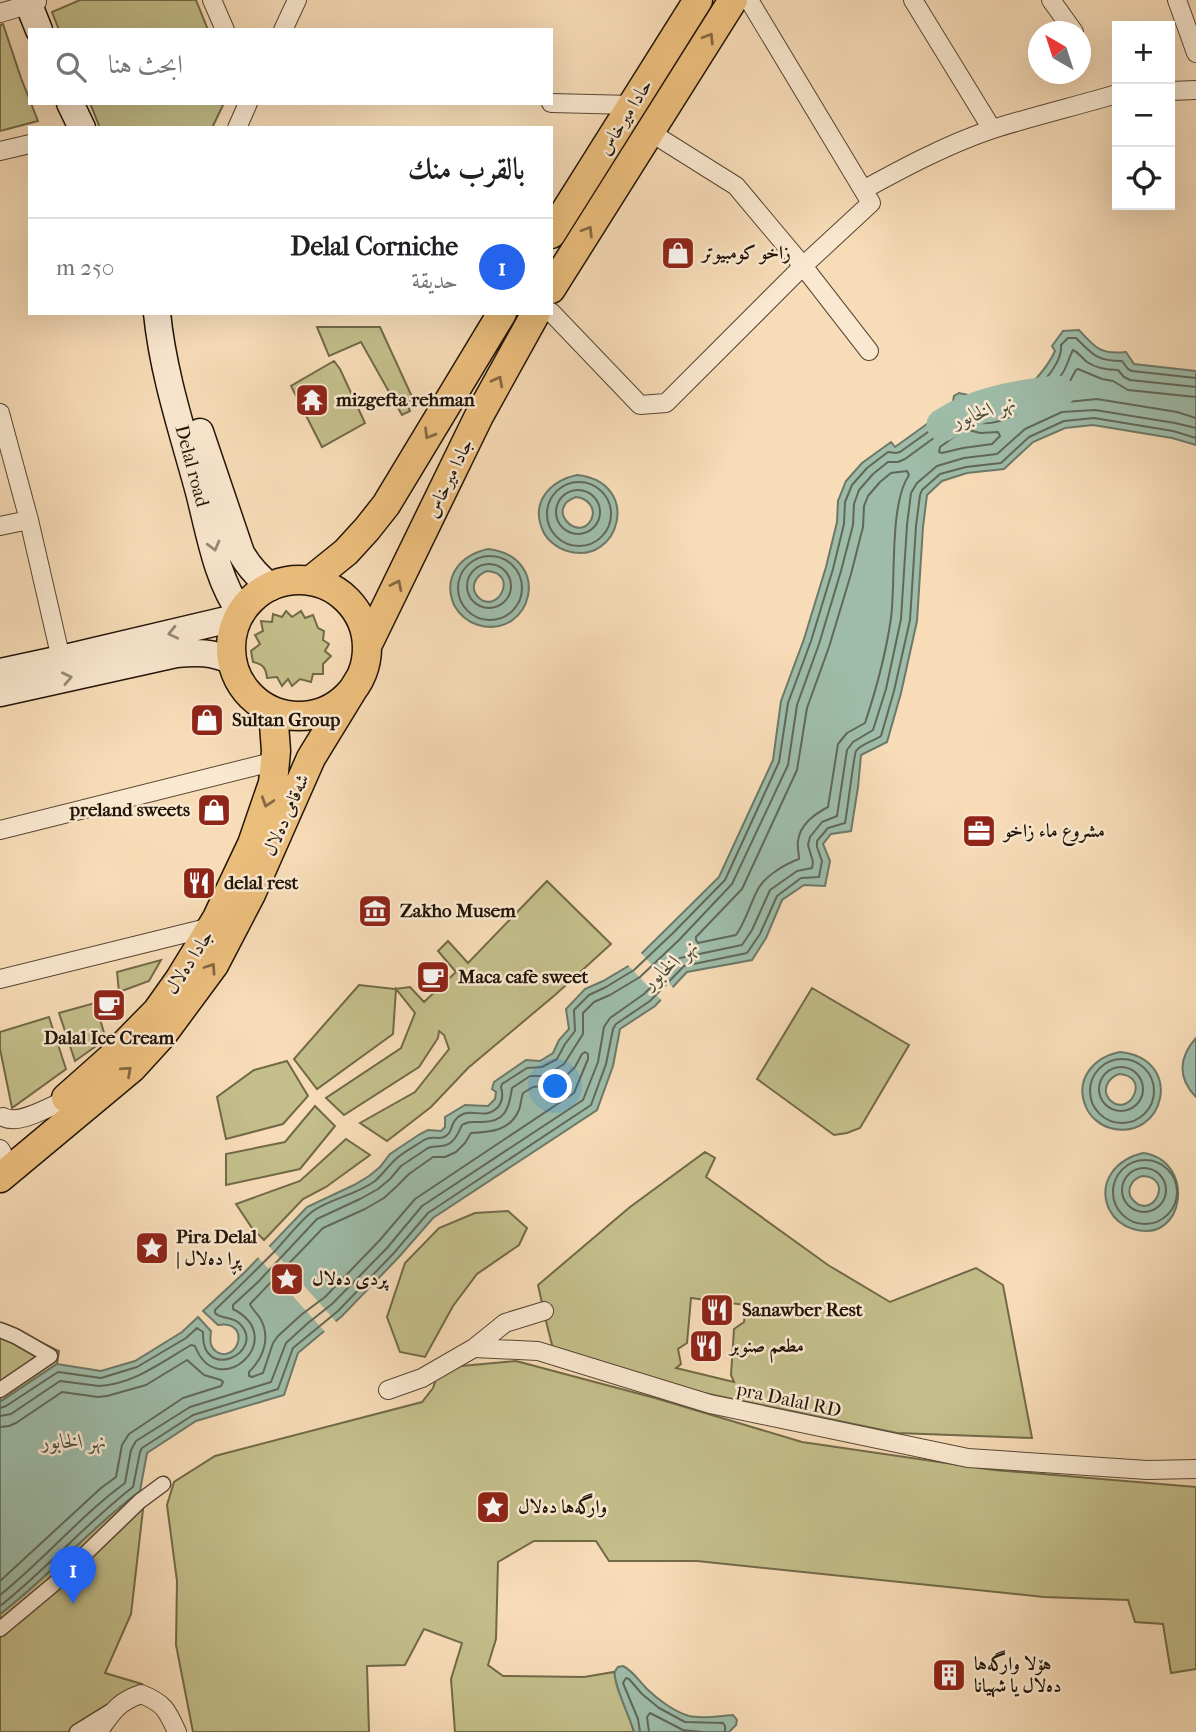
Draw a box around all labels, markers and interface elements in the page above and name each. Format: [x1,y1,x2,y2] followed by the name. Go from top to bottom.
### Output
[1028,21,1091,84] north arrow
[1112,21,1175,210] map controls
[1112,21,1175,84] button: +
[28,28,553,105] search box
[700,33,713,46] one-way arrow
[52,48,90,86] icon: search
[108,49,183,80] text: ابحث هنا
[593,75,657,159] street label: حادا ميرخاس
[1112,84,1175,147] button: −
[1112,147,1175,210] button: locate
[408,152,525,187] text: بالقرب منك
[579,226,592,239] one-way arrow
[291,231,458,262] text: Delal Corniche
[659,234,697,272] shop icon: زاخو كومبيوتر
[700,242,791,265] place label: زاخو كومبيوتر
[56,254,114,281] text: 250 m
[498,254,506,281] text: 1
[411,267,458,294] text: حديقة
[490,376,503,388] one-way arrow
[293,381,331,419] temple icon: mizgefta rehman
[335,389,476,411] place label: mizgefta rehman
[947,390,1019,435] water label: نهر الخابور
[171,423,214,510] street label: Delal road
[424,427,437,440] one-way arrow
[420,435,478,521] street label: جادا ميرخاس
[205,540,220,552] one-way arrow
[389,580,403,592] one-way arrow
[167,625,179,639] one-way arrow
[61,671,73,686] one-way arrow
[188,701,226,739] shop icon: Sultan Group
[232,709,340,731] place label: Sultan Group
[258,771,314,859] street label: شەقامی دەلال
[195,791,233,829] shop icon: preland sweets
[260,796,275,808] one-way arrow
[69,799,190,821] place label: preland sweets
[960,812,998,850] office icon: مشروع ماء زاخو
[1002,820,1105,846] place label: مشروع ماء زاخو
[180,864,218,902] restaurant icon: delal rest
[224,872,298,894] place label: delal rest
[356,892,394,930] museum icon: Zakho Musem
[400,900,516,922] place label: Zakho Musem
[160,926,218,998] street label: جادا دەلال
[636,934,704,997] water label: نهر الخابور
[414,958,452,996] cafe icon: Maca cafe sweet
[202,963,215,976] one-way arrow
[457,966,589,988] place label: Maca cafe sweet
[90,986,128,1024] cafe icon: Dalal Ice Cream
[44,1027,174,1049] place label: Dalal Ice Cream
[119,1067,132,1079] one-way arrow
[538,1069,572,1103] your location
[176,1226,258,1276] place label: Pira Delal | پڕا دەلال
[133,1229,171,1267] place icon: Pira Delal | پڕا دەلال
[268,1260,306,1298] place icon: پردی دەلال
[312,1268,389,1291] place label: پردی دەلال
[698,1291,736,1329] restaurant icon: Sanawber Rest
[742,1299,863,1321] place label: Sanawber Rest
[687,1327,725,1365] restaurant icon: مطعم صنوبر
[728,1335,804,1363] place label: مطعم صنوبر
[734,1378,843,1422] street label: pra Dalal RD
[39,1429,107,1455] water label: نهر الخابور
[474,1488,512,1526] place icon: وارگەها دەلال
[518,1493,607,1518] place label: وارگەها دەلال
[50,1546,96,1604] pin: 1
[974,1650,1062,1698] place label: هۆلا وارگەها دەلال یا شهیانا
[930,1656,968,1694] building icon: هۆلا وارگەها دەلال یا شهیانا

